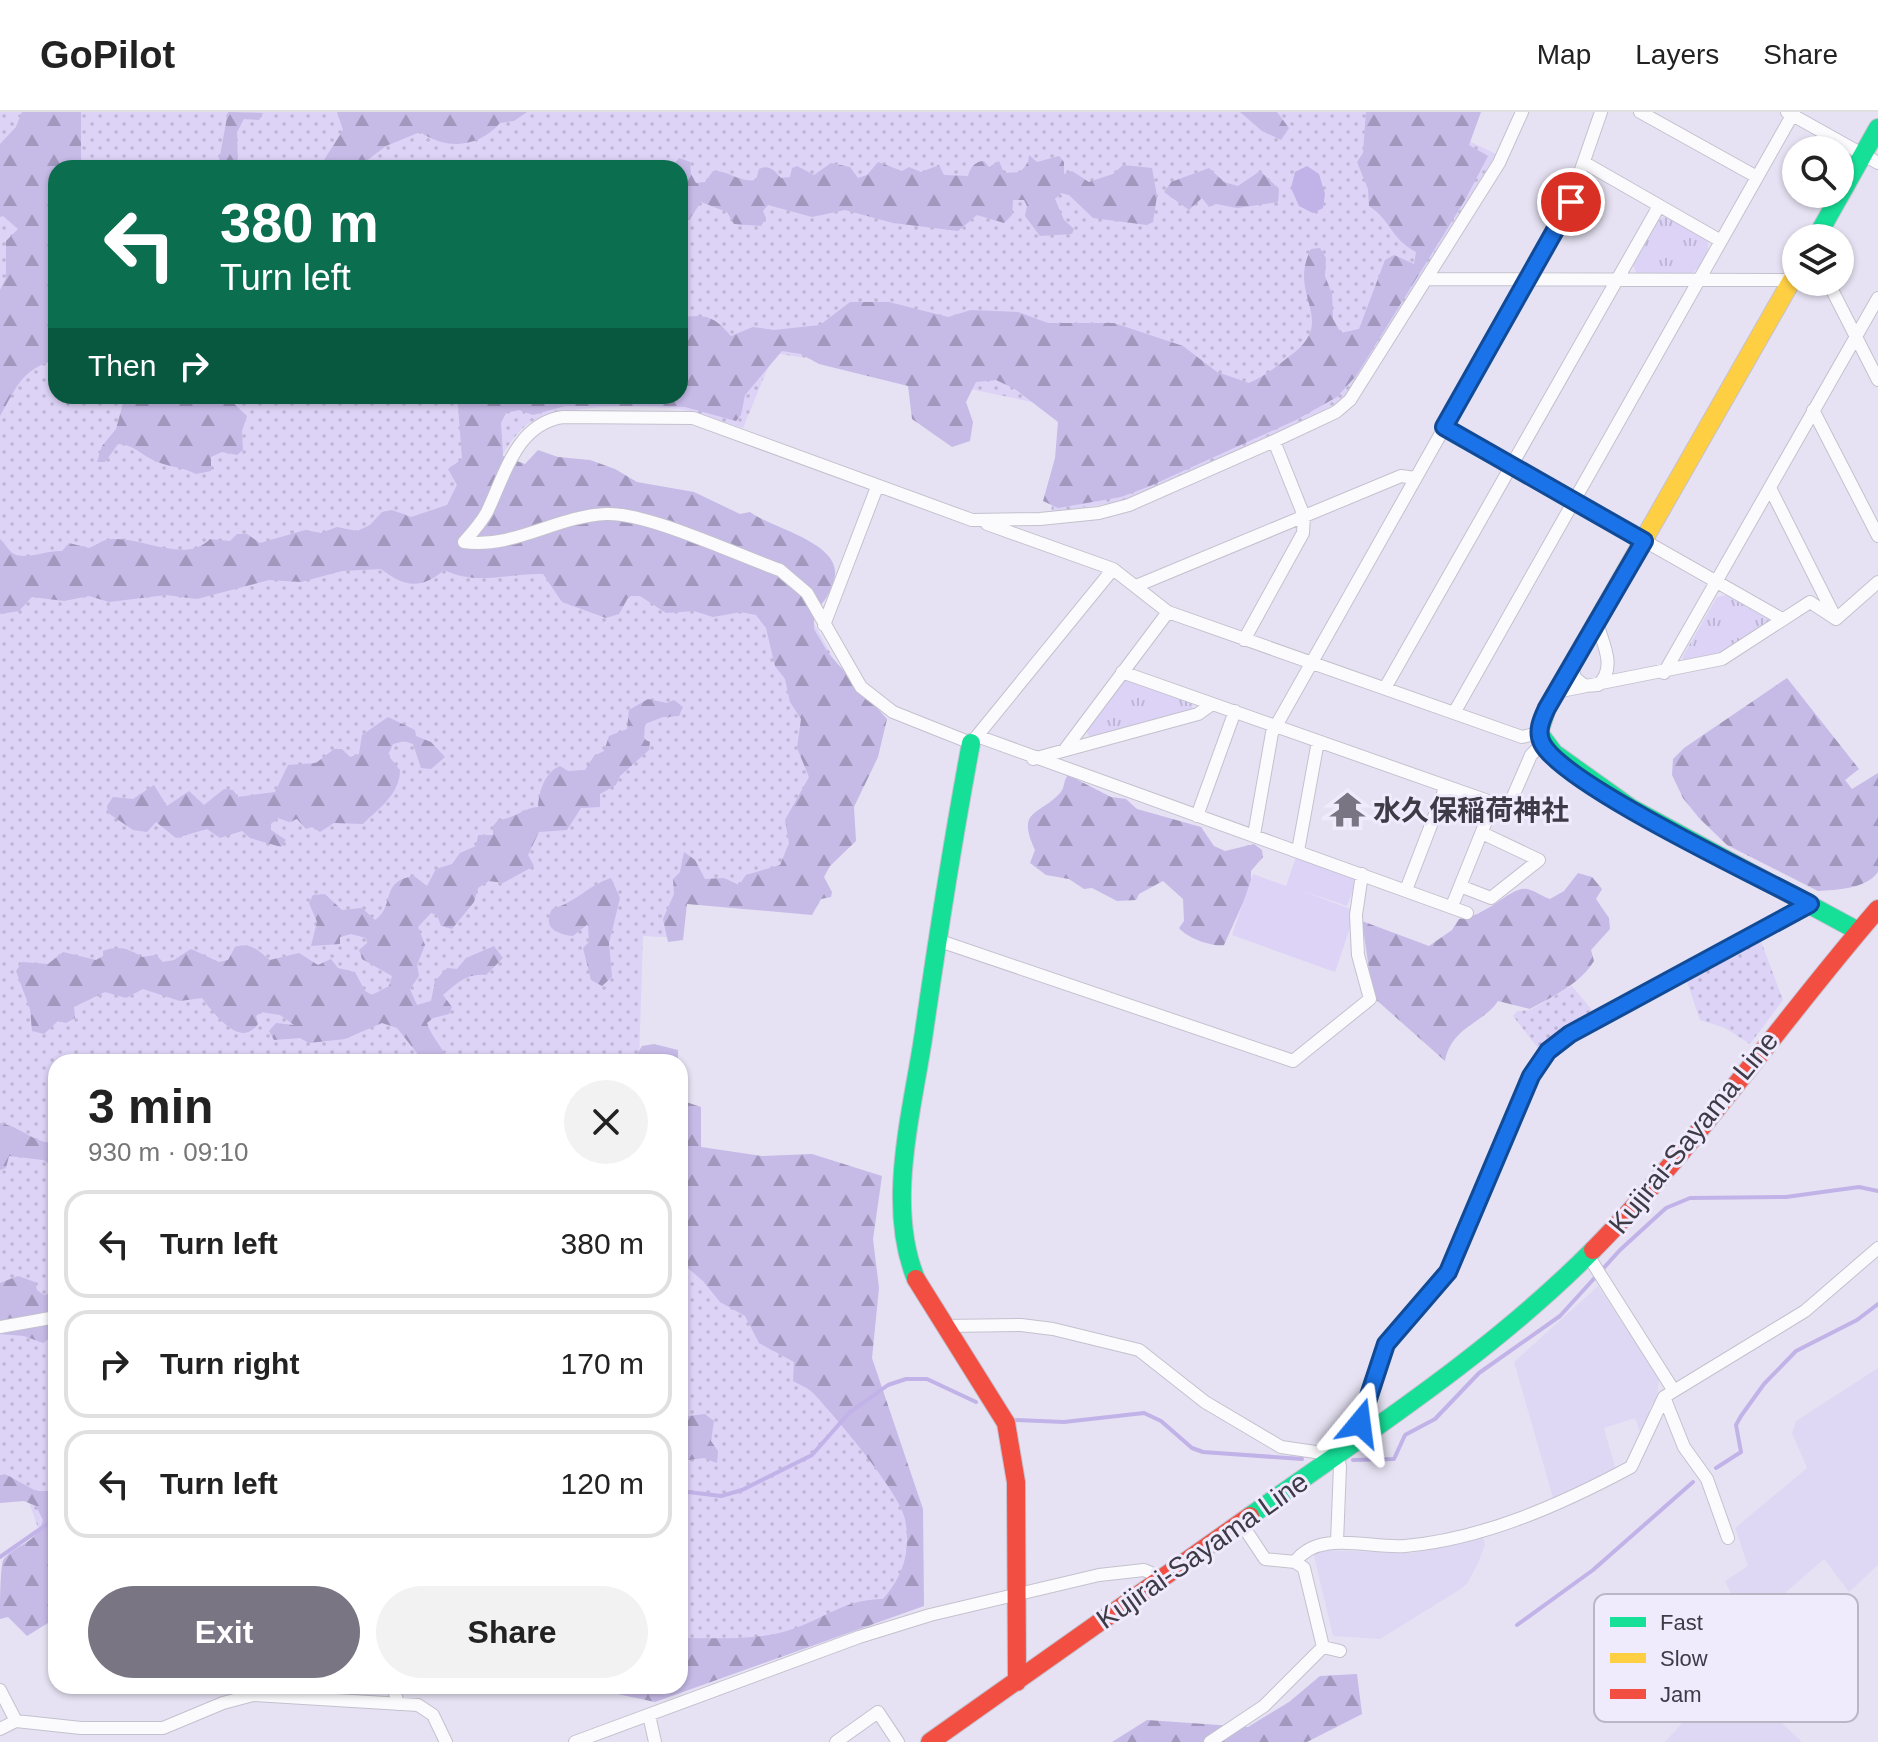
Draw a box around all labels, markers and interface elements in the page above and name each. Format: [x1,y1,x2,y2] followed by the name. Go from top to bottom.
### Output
[40,34,175,76] text: GoPilot
[1537,39,1591,70] text: Map
[1635,39,1719,70] text: Layers
[1763,39,1838,70] text: Share
[1782,136,1854,296] map controls
[1782,136,1854,208] button: search
[1537,168,1605,236] pin
[1549,180,1593,224] icon: arrive
[220,191,379,254] text: 380 m
[88,192,192,296] icon: left
[1782,224,1854,296] button: layers
[220,257,351,298] text: Turn left
[172,344,216,388] icon: right
[88,349,156,382] text: Then
[1328,791,1366,829] temple icon: 水久保稲荷神社
[1373,795,1569,826] place label: 水久保稲荷神社
[1602,1025,1784,1239] street label: Kujirai-Sayama Line
[88,1080,213,1133] text: 3 min
[564,1080,648,1164] button: close
[88,1137,248,1167] text: 930 m · 09:10
[92,1222,136,1266] icon: left
[160,1227,278,1260] text: Turn left
[561,1227,644,1260] text: 380 m
[92,1342,136,1386] icon: right
[160,1347,299,1380] text: Turn right
[561,1347,644,1380] text: 170 m
[1318,1381,1402,1465] position arrow
[92,1462,136,1506] icon: left
[1091,1466,1314,1635] street label: Kujirai-Sayama Line
[160,1467,278,1500] text: Turn left
[561,1467,644,1500] text: 120 m
[88,1586,360,1678] button: Exit
[376,1586,648,1678] button: Share
[1594,1594,1858,1722] legend
[1660,1610,1703,1635] text: Fast
[1660,1646,1708,1671] text: Slow
[1660,1682,1702,1707] text: Jam

